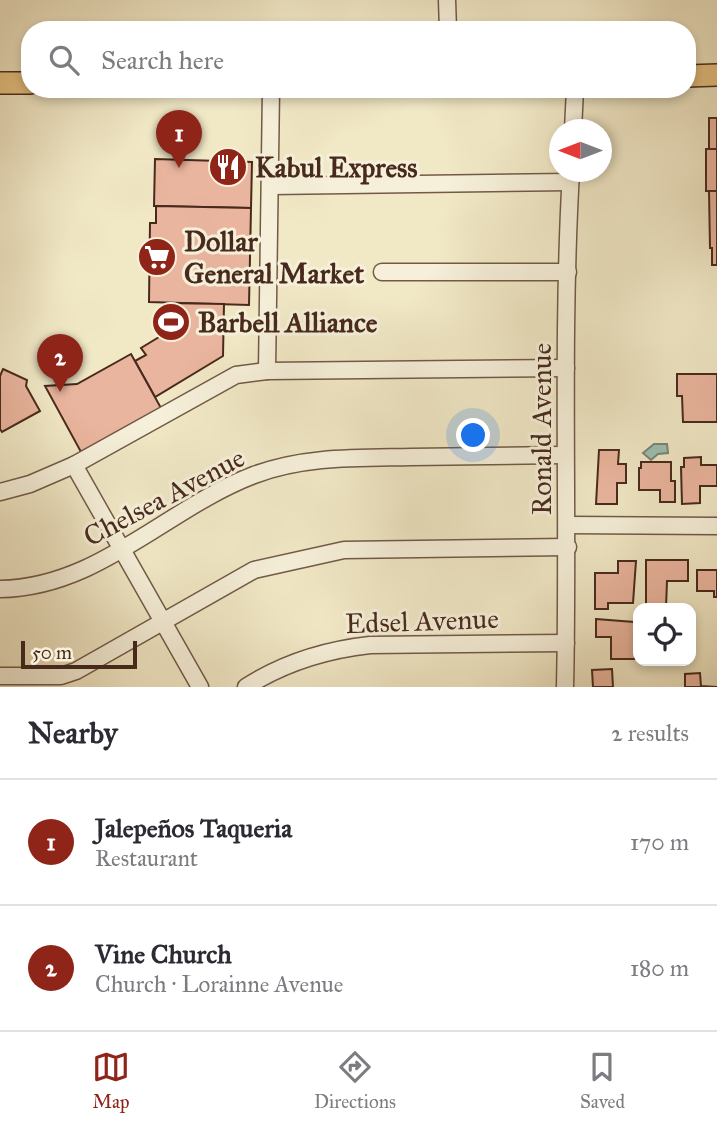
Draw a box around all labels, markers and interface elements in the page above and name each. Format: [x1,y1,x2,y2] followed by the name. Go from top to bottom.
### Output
[21,21,696,98] search box
[45,41,83,79] icon: search
[101,44,224,76] text: Search here
[156,110,202,168] pin: 1
[549,119,612,182] north arrow
[207,146,249,188] restaurant icon: Kabul Express
[255,150,418,185] place label: Kabul Express
[184,224,364,291] place label: Dollar General Market
[136,236,178,278] supermarket icon: Dollar General Market
[150,301,192,343] sports icon: Barbell Alliance
[198,305,378,340] place label: Barbell Alliance
[37,334,83,392] pin: 2
[524,343,559,515] street label: Ronald Avenue
[456,418,490,452] your location
[77,440,251,554] street label: Chelsea Avenue
[345,601,499,641] street label: Edsel Avenue
[633,603,696,666] map controls
[633,603,696,666] button: locate
[21,638,136,670] scale bar
[32,641,72,664] text: 50 m
[28,715,118,751] text: Nearby
[611,719,689,747] text: 2 results
[95,812,292,844] text: Jalepeños Taqueria
[46,828,56,856] text: 1
[630,828,689,856] text: 170 m
[95,844,198,872] text: Restaurant
[95,938,232,970] text: Vine Church
[45,954,57,982] text: 2
[630,954,689,982] text: 180 m
[95,970,343,998] text: Church · Lorainne Avenue
[92,1048,130,1113] tab: Map
[314,1048,396,1113] tab: Directions
[580,1048,625,1113] tab: Saved

